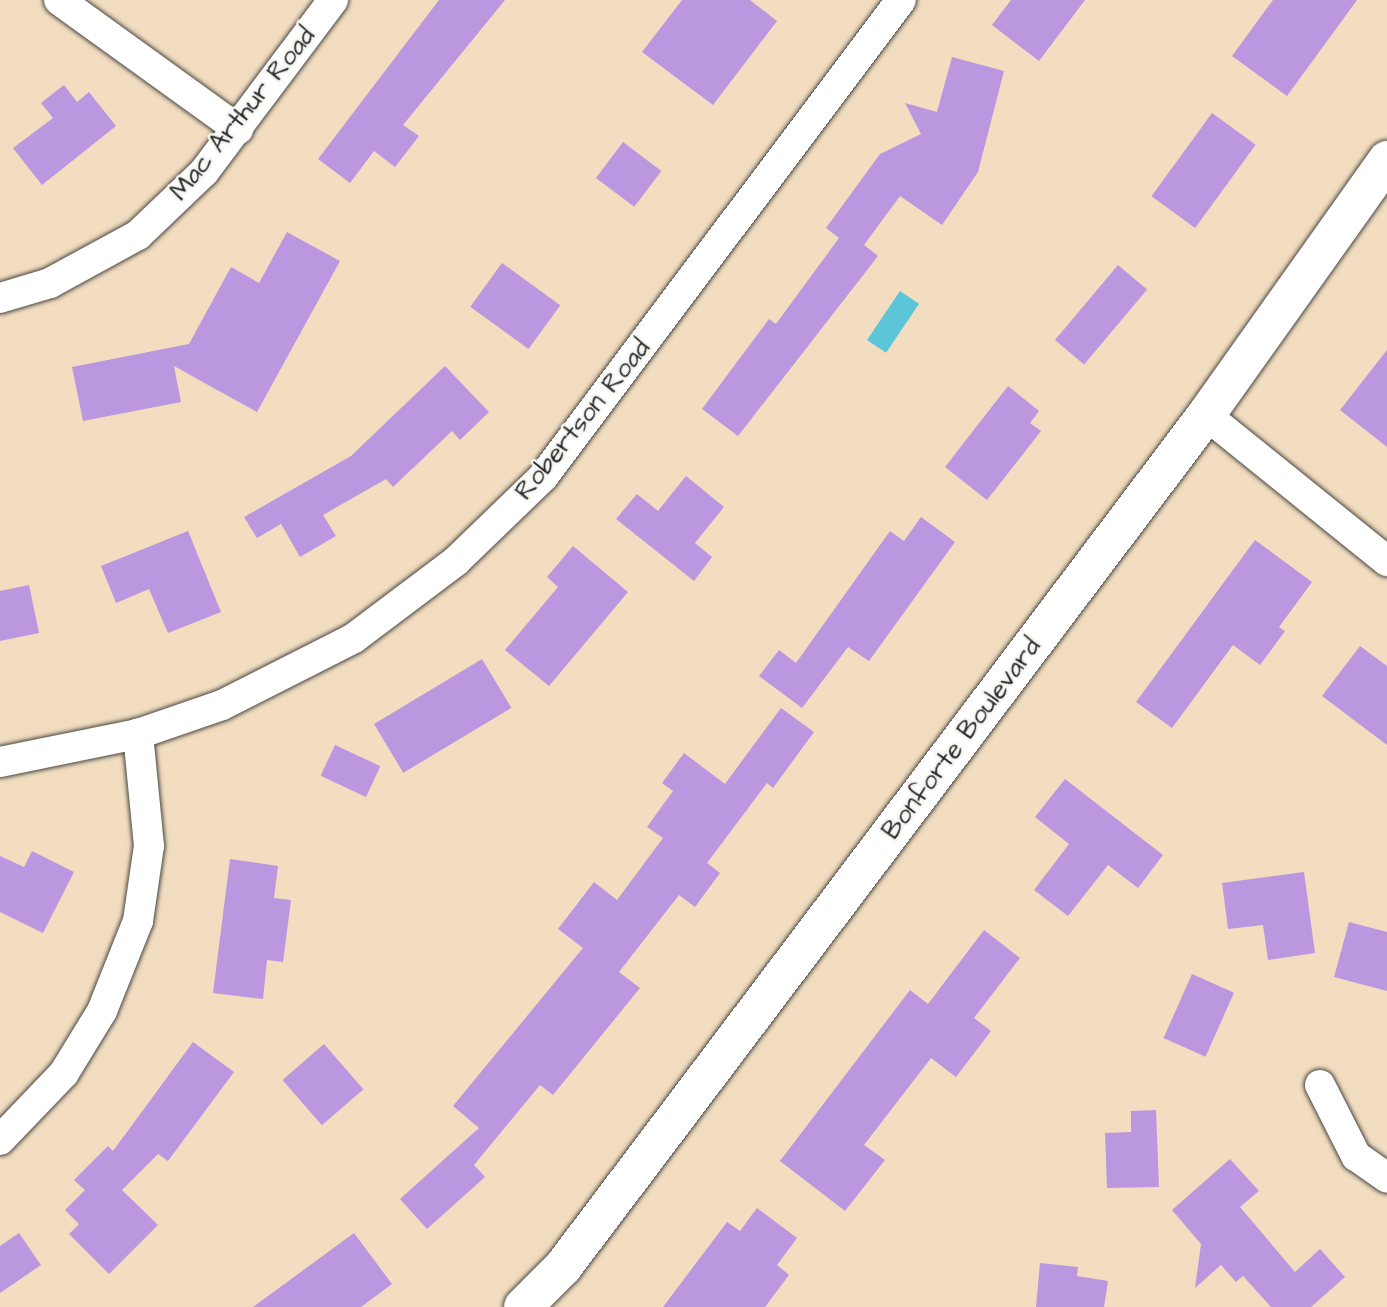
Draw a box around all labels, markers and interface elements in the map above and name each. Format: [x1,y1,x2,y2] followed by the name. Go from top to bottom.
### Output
[164,21,322,207] street label: Mac Arthur Road
[509,333,657,507] street label: Robertson Road
[876,632,1048,846] street label: Bonforte Boulevard

